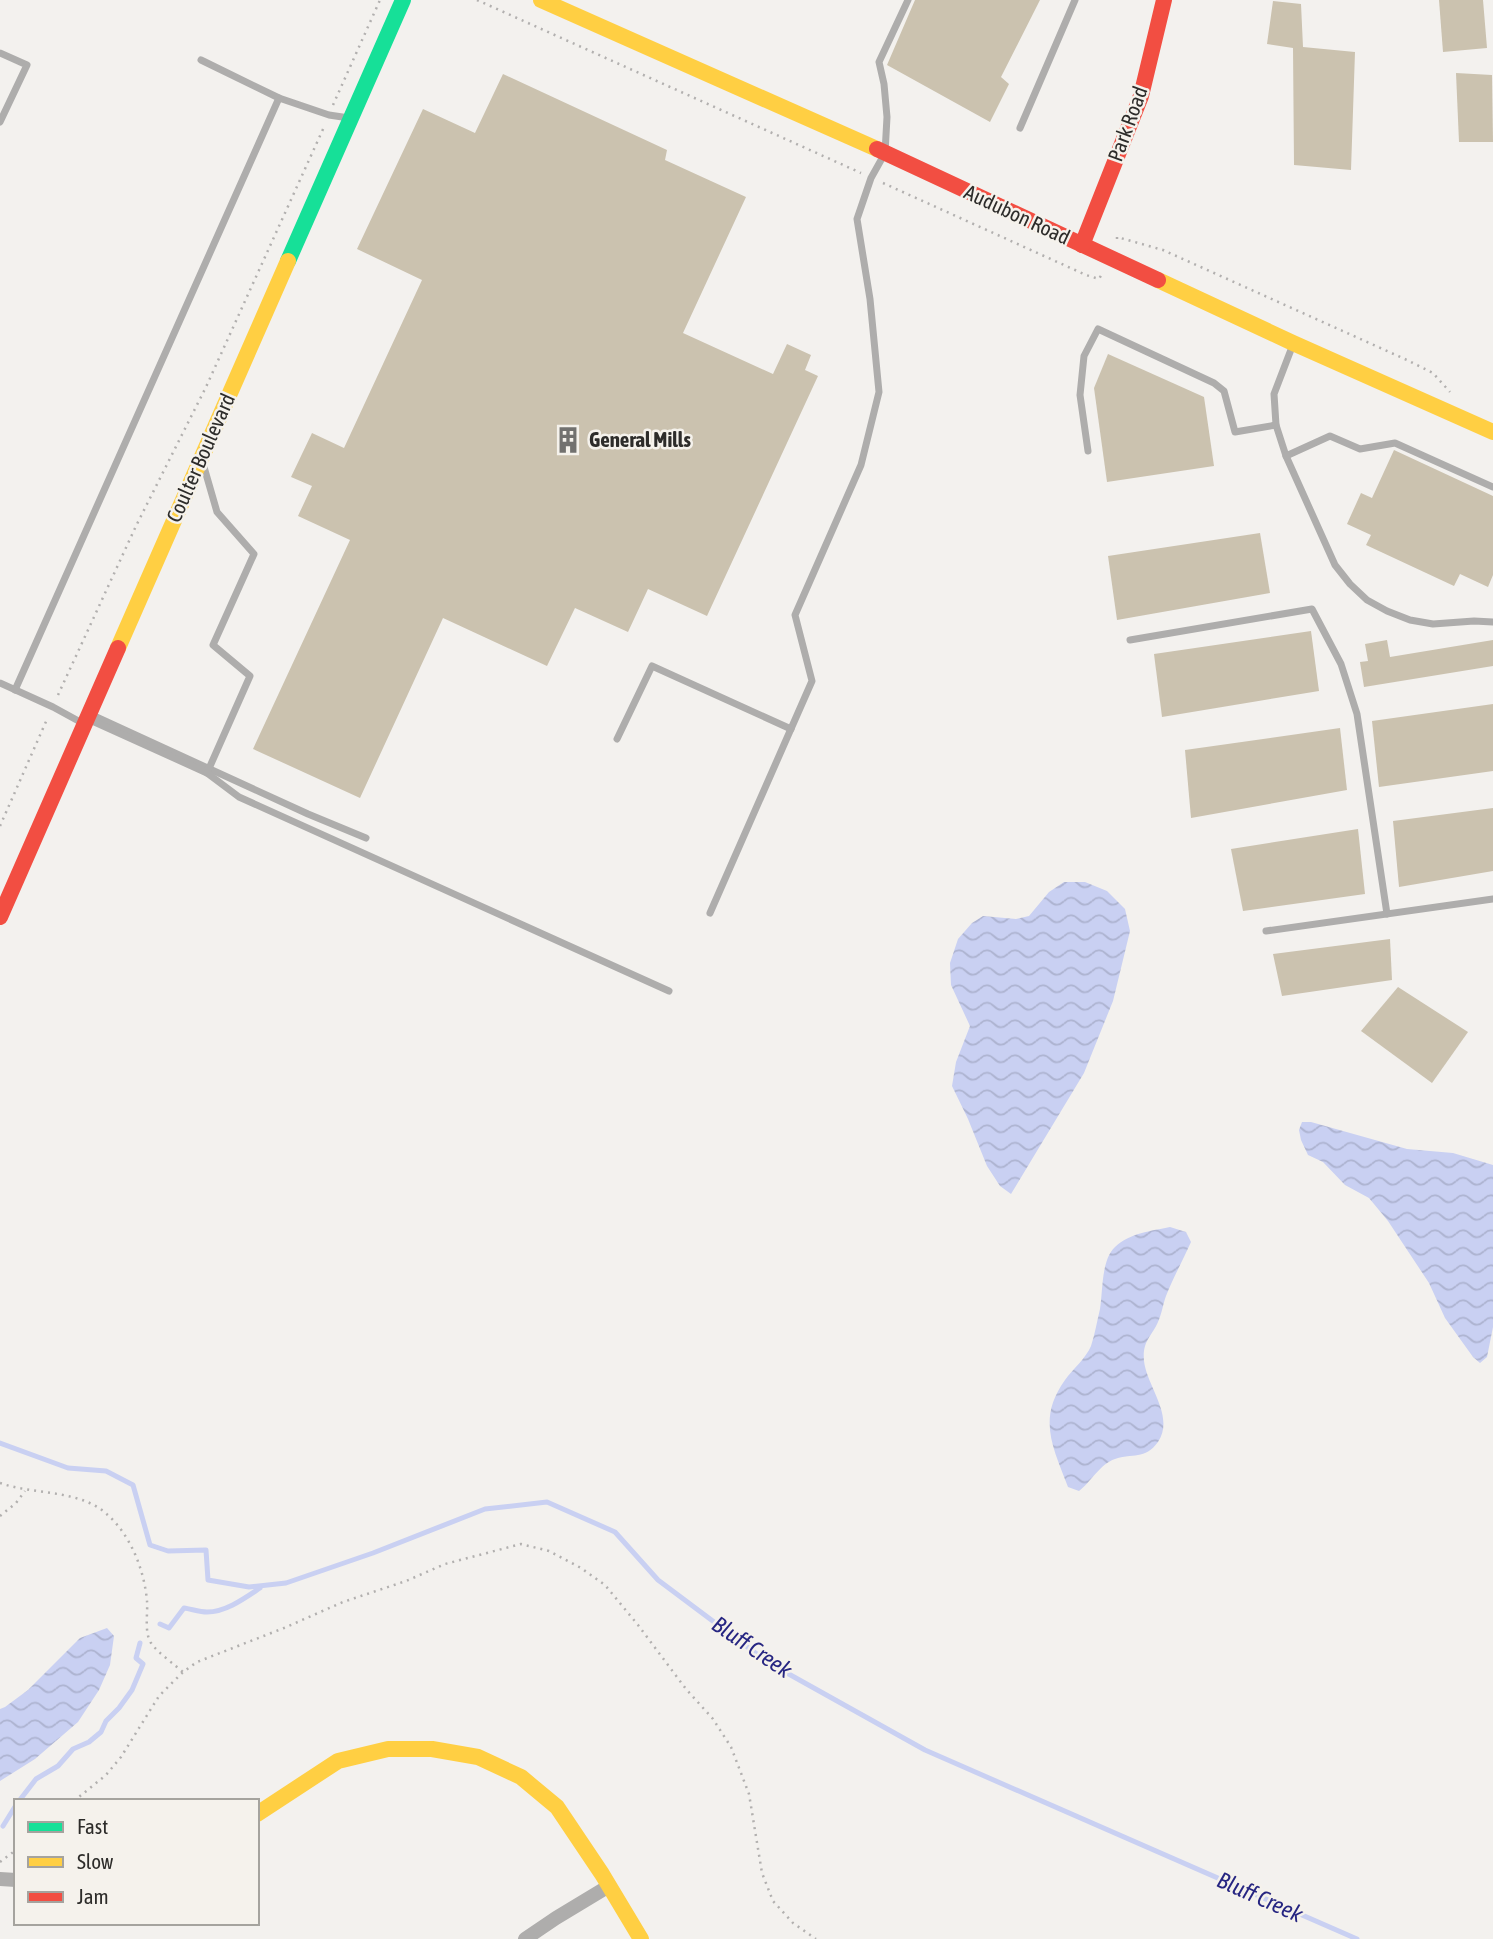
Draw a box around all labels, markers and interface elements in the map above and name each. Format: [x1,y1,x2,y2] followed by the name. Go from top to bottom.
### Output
[1102,83,1152,164] street label: Park Road
[961,179,1074,249] street label: Audubon Road
[161,389,239,526] street label: Coulter Boulevard
[553,425,583,455] building icon: General Mills
[589,427,691,451] place label: General Mills
[707,1611,798,1684] water label: Bluff Creek
[14,1799,259,1925] legend
[77,1814,108,1838] text: Fast
[77,1849,114,1873] text: Slow
[1213,1867,1308,1928] water label: Bluff Creek
[77,1884,109,1908] text: Jam

